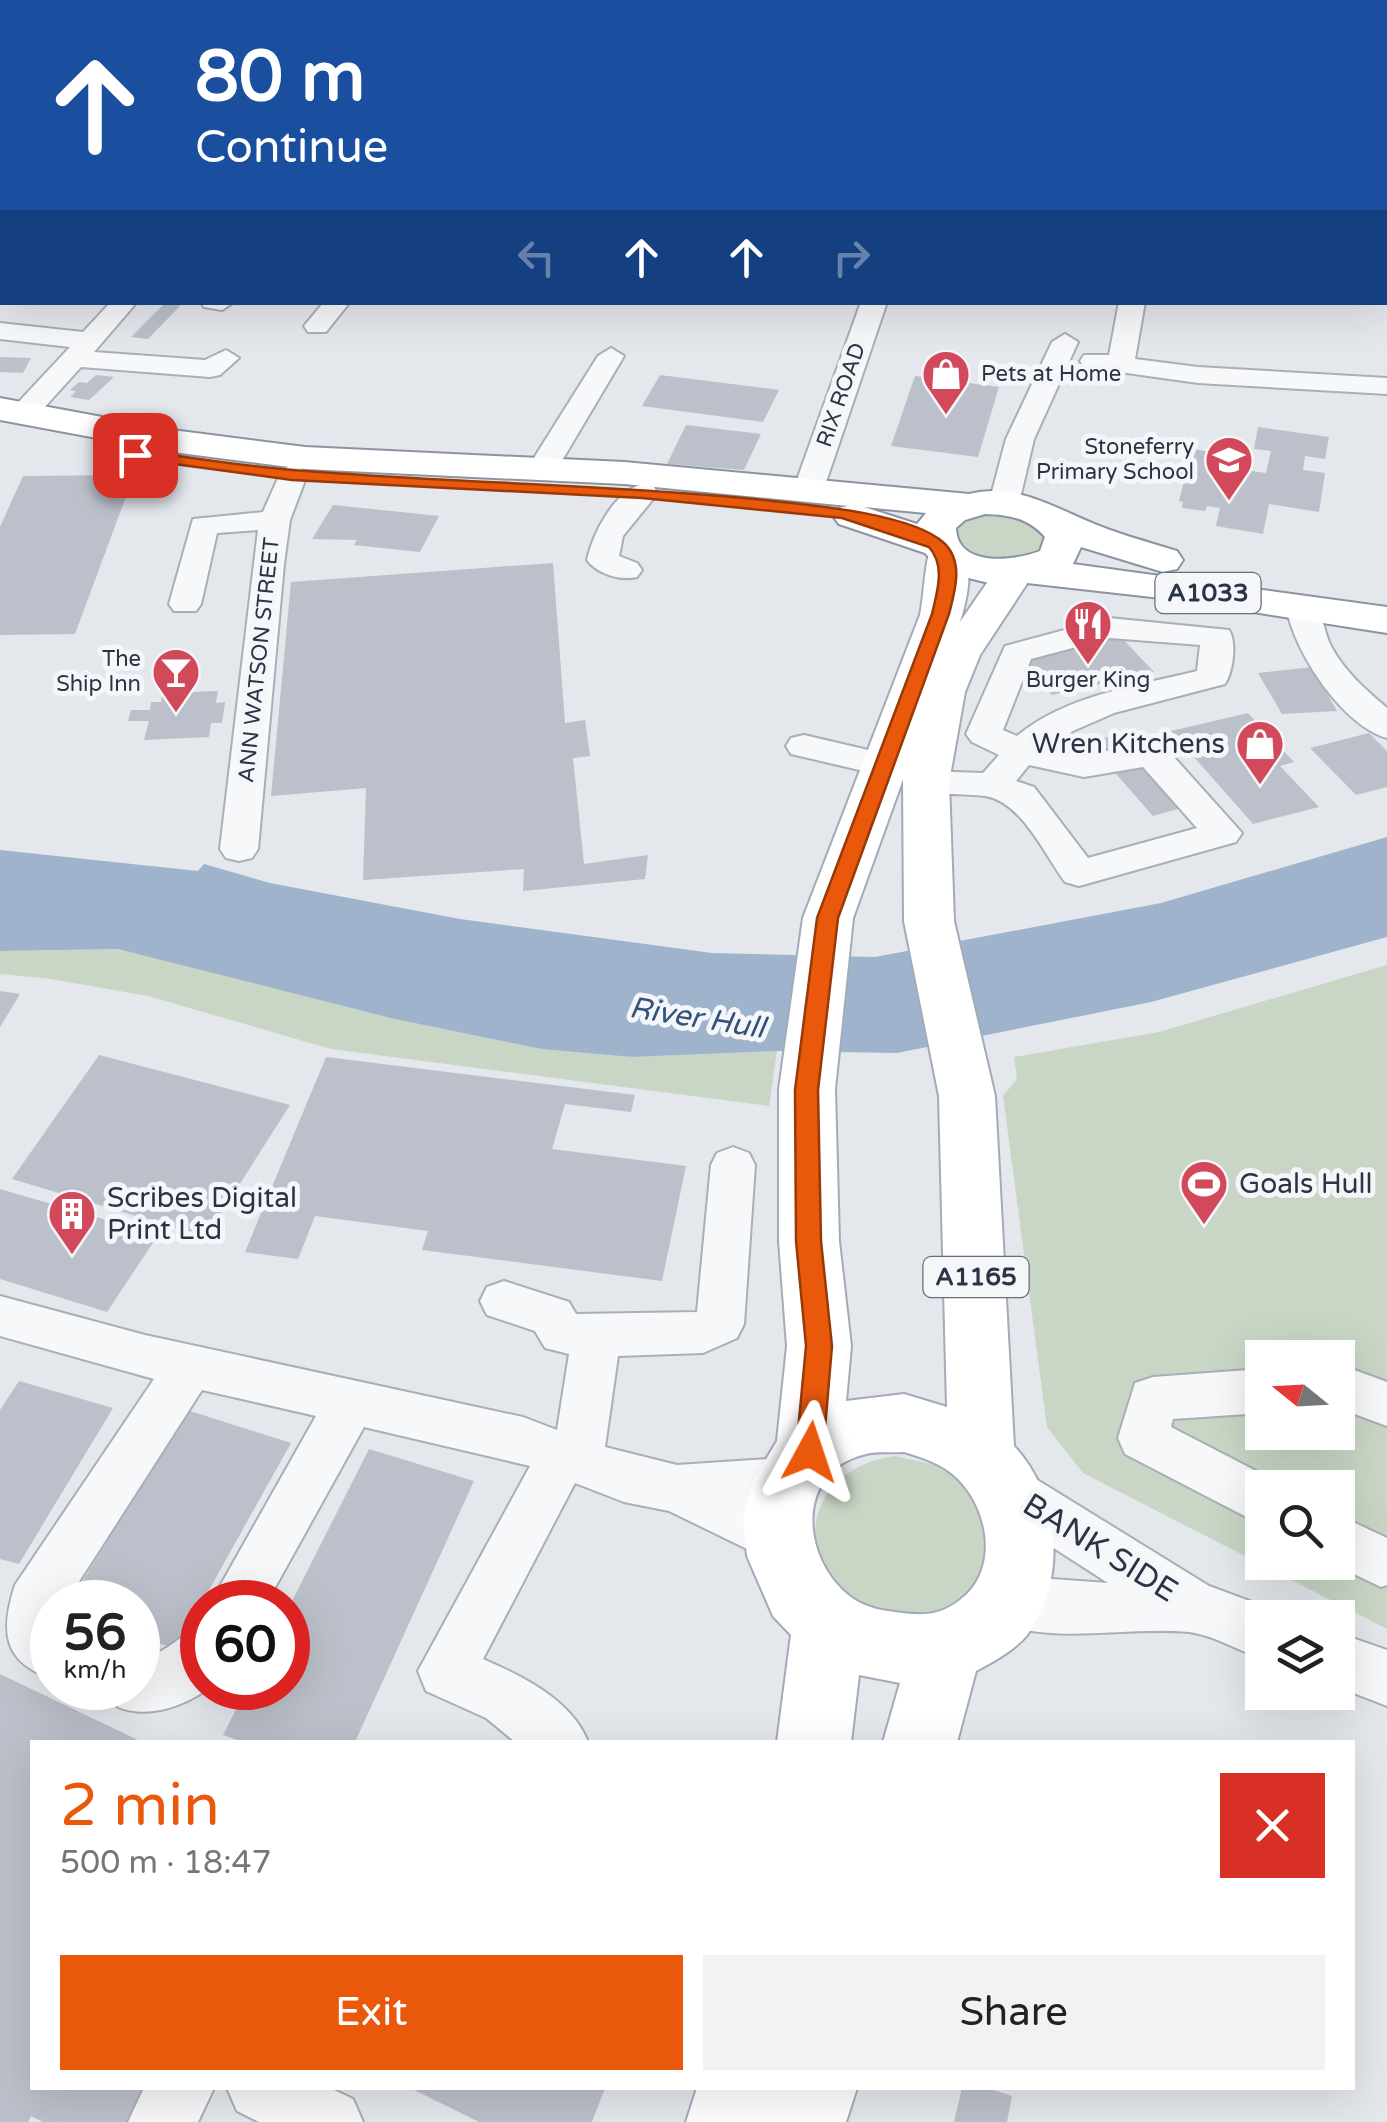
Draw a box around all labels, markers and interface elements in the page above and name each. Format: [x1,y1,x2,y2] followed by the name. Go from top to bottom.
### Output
[195,36,365,120] text: 80 m
[30,40,160,170] icon: ahead
[195,121,388,175] text: Continue
[509,230,564,285] icon: left
[614,230,669,285] icon: ahead
[719,230,774,285] icon: ahead
[824,230,879,285] icon: right
[811,339,871,451] street label: RIX ROAD
[920,348,972,416] shop icon: Pets at Home
[981,361,1121,387] place label: Pets at Home
[93,413,178,498] pin
[108,428,163,483] icon: arrive
[1036,434,1194,485] place label: Stoneferry Primary School
[1203,434,1255,502] school or university icon: Stoneferry Primary School
[233,536,285,784] street label: ANN WATSON STREET
[1156,573,1260,613] road number: A1033
[1062,598,1114,666] restaurant icon: Burger King
[56,646,141,697] place label: The Ship Inn
[150,646,202,714] bar icon: The Ship Inn
[1026,667,1150,693] place label: Burger King
[1234,718,1286,786] shop icon: Wren Kitchens
[1032,727,1225,761] place label: Wren Kitchens
[627,989,771,1047] water label: River Hull
[1178,1158,1230,1226] sports icon: Goals Hull
[1239,1167,1372,1201] place label: Goals Hull
[107,1181,297,1247] place label: Scribes Digital Print Ltd
[46,1188,98,1256] building icon: Scribes Digital Print Ltd
[924,1257,1028,1297] road number: A1165
[1245,1340,1355,1450] north arrow
[1245,1340,1355,1710] map controls
[758,1400,862,1504] position arrow
[1245,1470,1355,1580] button: search
[1016,1486,1184,1610] street label: BANK SIDE
[180,1580,310,1710] speed limit sign: 60
[1245,1600,1355,1710] button: layers
[64,1603,126,1663] text: 56
[64,1655,126,1685] text: km/h
[60,1770,220,1842] text: 2 min
[1220,1773,1325,1878] button: close
[60,1844,272,1882] text: 500 m · 18:47
[60,1955,683,2070] button: Exit
[703,1955,1325,2070] button: Share

